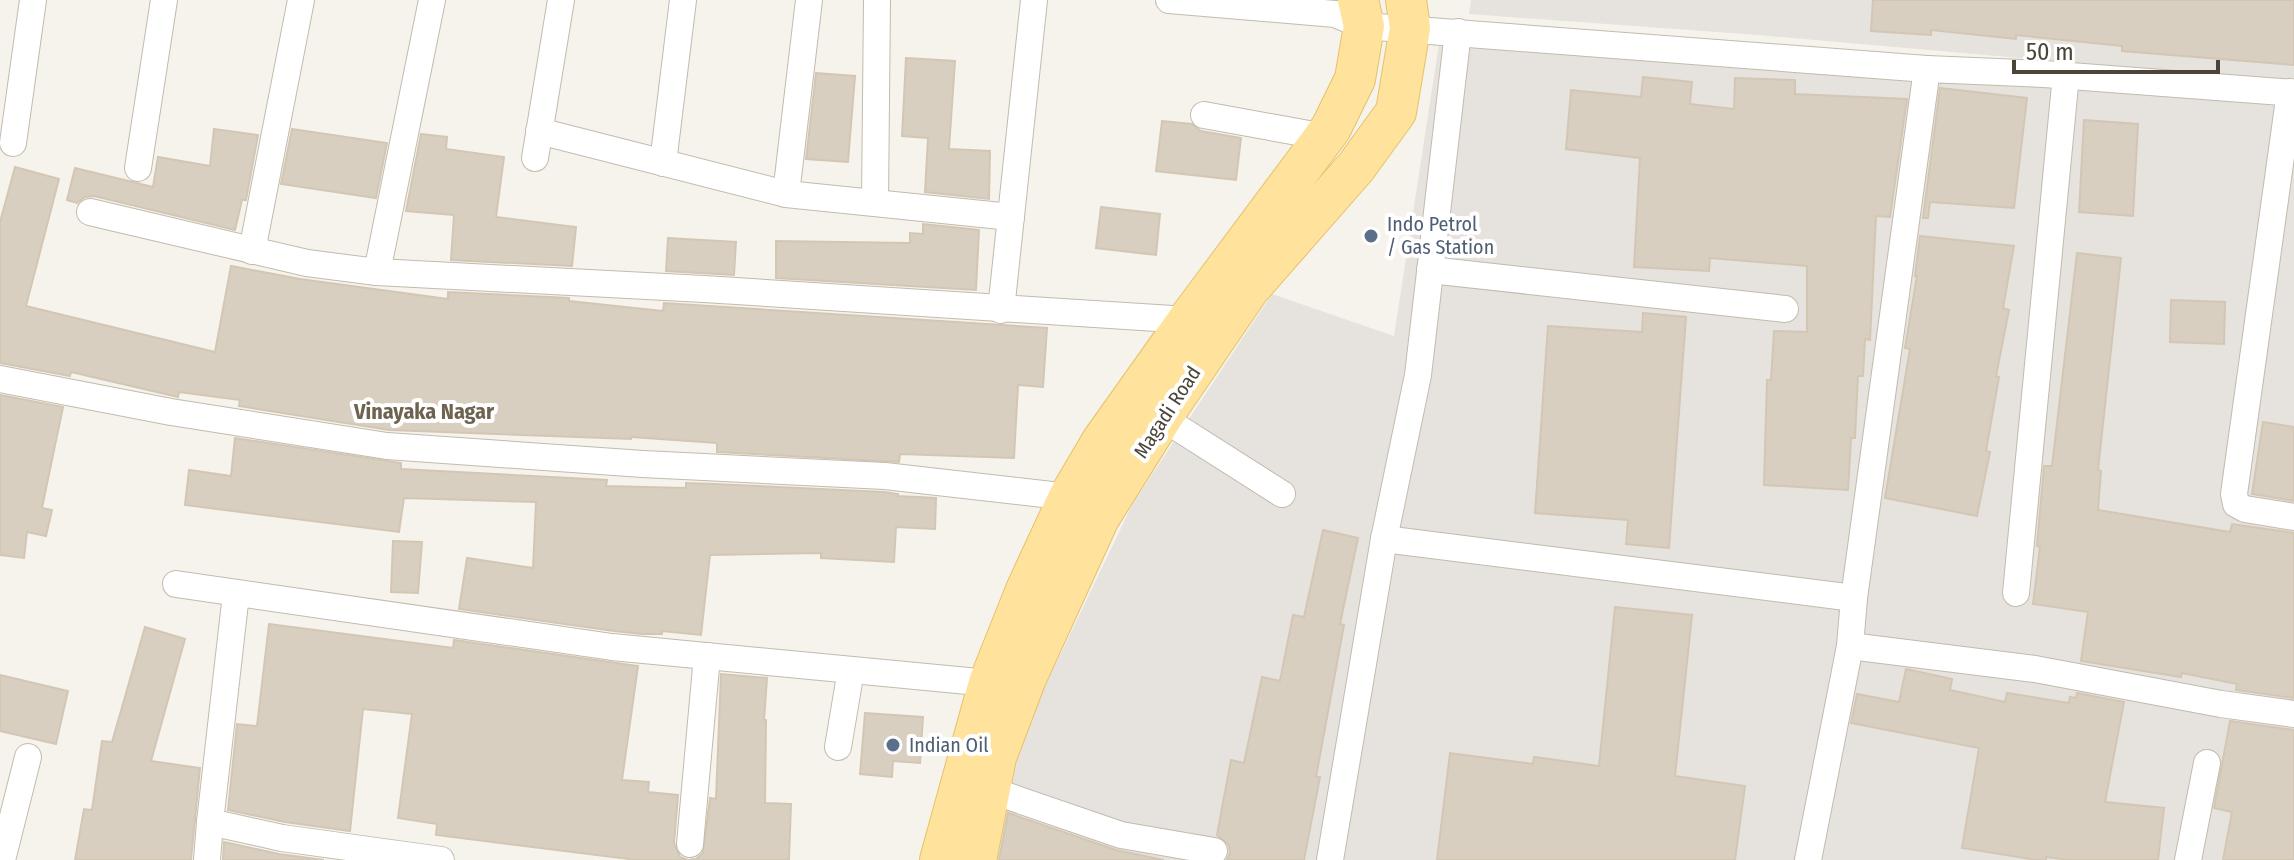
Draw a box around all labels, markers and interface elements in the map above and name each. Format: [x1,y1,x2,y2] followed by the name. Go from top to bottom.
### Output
[2014,24,2218,74] scale bar
[2026,38,2074,66] text: 50 m
[1387,212,1494,259] place label: Indo Petrol / Gas Station
[1362,227,1380,245] marker: Indo Petrol / Gas Station
[1128,362,1206,462] street label: Magadi Road
[353,398,495,425] district label: Vinayaka Nagar
[909,733,988,757] place label: Indian Oil
[884,736,902,754] marker: Indian Oil

